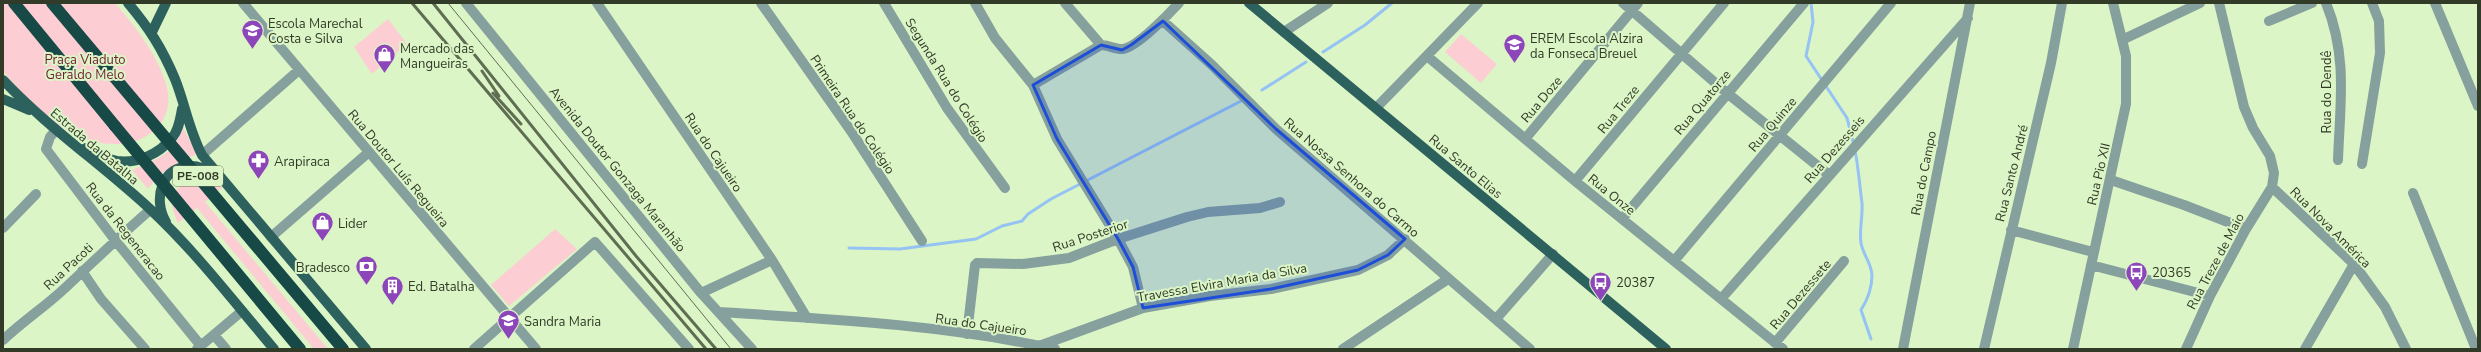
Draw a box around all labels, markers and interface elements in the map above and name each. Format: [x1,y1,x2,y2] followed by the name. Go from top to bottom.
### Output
[268,15,363,48] place label: Escola Marechal Costa e Silva
[901,15,992,146] street label: Segunda Rua do Colégio
[240,17,266,50] school or university icon: Escola Marechal Costa e Silva
[1530,30,1643,63] place label: EREM Escola Alzira da Fonseca Breuel
[1501,32,1527,65] school or university icon: EREM Escola Alzira da Fonseca Breuel
[400,40,474,73] place label: Mercado das Mangueiras
[372,42,398,75] shop icon: Mercado das Mangueiras
[44,51,126,84] park label: Praça Viaduto Geraldo Melo
[806,51,899,178] street label: Primeira Rua do Colégio
[2318,51,2336,133] street label: Rua do Dendê
[1670,66,1735,139] street label: Rua Quatorze
[1517,72,1567,127] street label: Rua Doze
[1594,82,1644,138] street label: Rua Treze
[545,83,690,256] street label: Avenida Doutor Gonzaga Maranhão
[1744,93,1801,156] street label: Rua Quinze
[46,104,142,189] street label: Estrada da Batalha
[344,106,453,231] street label: Rua Doutor Luís Regueira
[680,109,746,196] street label: Rua do Cajueiro
[1800,112,1869,187] street label: Rua Dezesseis
[1280,114,1423,242] street label: Rua Nossa Senhora do Carmo
[1991,123,2033,224] street label: Rua Santo André
[1907,129,1941,217] street label: Rua do Campo
[1425,131,1506,203] street label: Rua Santo Elias
[2083,141,2115,207] street label: Rua Pio XII
[245,148,271,181] pharmacy icon: Arapiraca
[274,153,330,171] place label: Arapiraca
[173,166,223,186] road number: PE-008
[1584,170,1639,220] street label: Rua Onze
[81,179,169,284] street label: Rua da Regeneracao
[2286,183,2375,272] street label: Rua Nova América
[310,210,336,243] shop icon: Lider
[2183,210,2249,313] street label: Rua Treze de Maio
[338,215,368,233] place label: Lider
[1050,215,1131,257] street label: Rua Posterior
[40,239,97,294] street label: Rua Pacoti
[353,254,379,287] bank icon: Bradesco
[1766,256,1835,334] street label: Rua Dezessete
[296,259,350,277] place label: Bradesco
[1136,259,1309,307] street label: Travessa Elvira Maria da Silva
[2124,259,2150,292] bus stop icon: 20365
[2152,264,2191,282] place label: 20365
[1587,269,1613,302] bus stop icon: 20387
[379,273,405,306] building icon: Ed. Batalha
[1616,274,1655,292] place label: 20387
[408,278,475,296] place label: Ed. Batalha
[495,308,521,341] school or university icon: Sandra Maria
[934,310,1028,340] street label: Rua do Cajueiro
[524,313,601,331] place label: Sandra Maria

